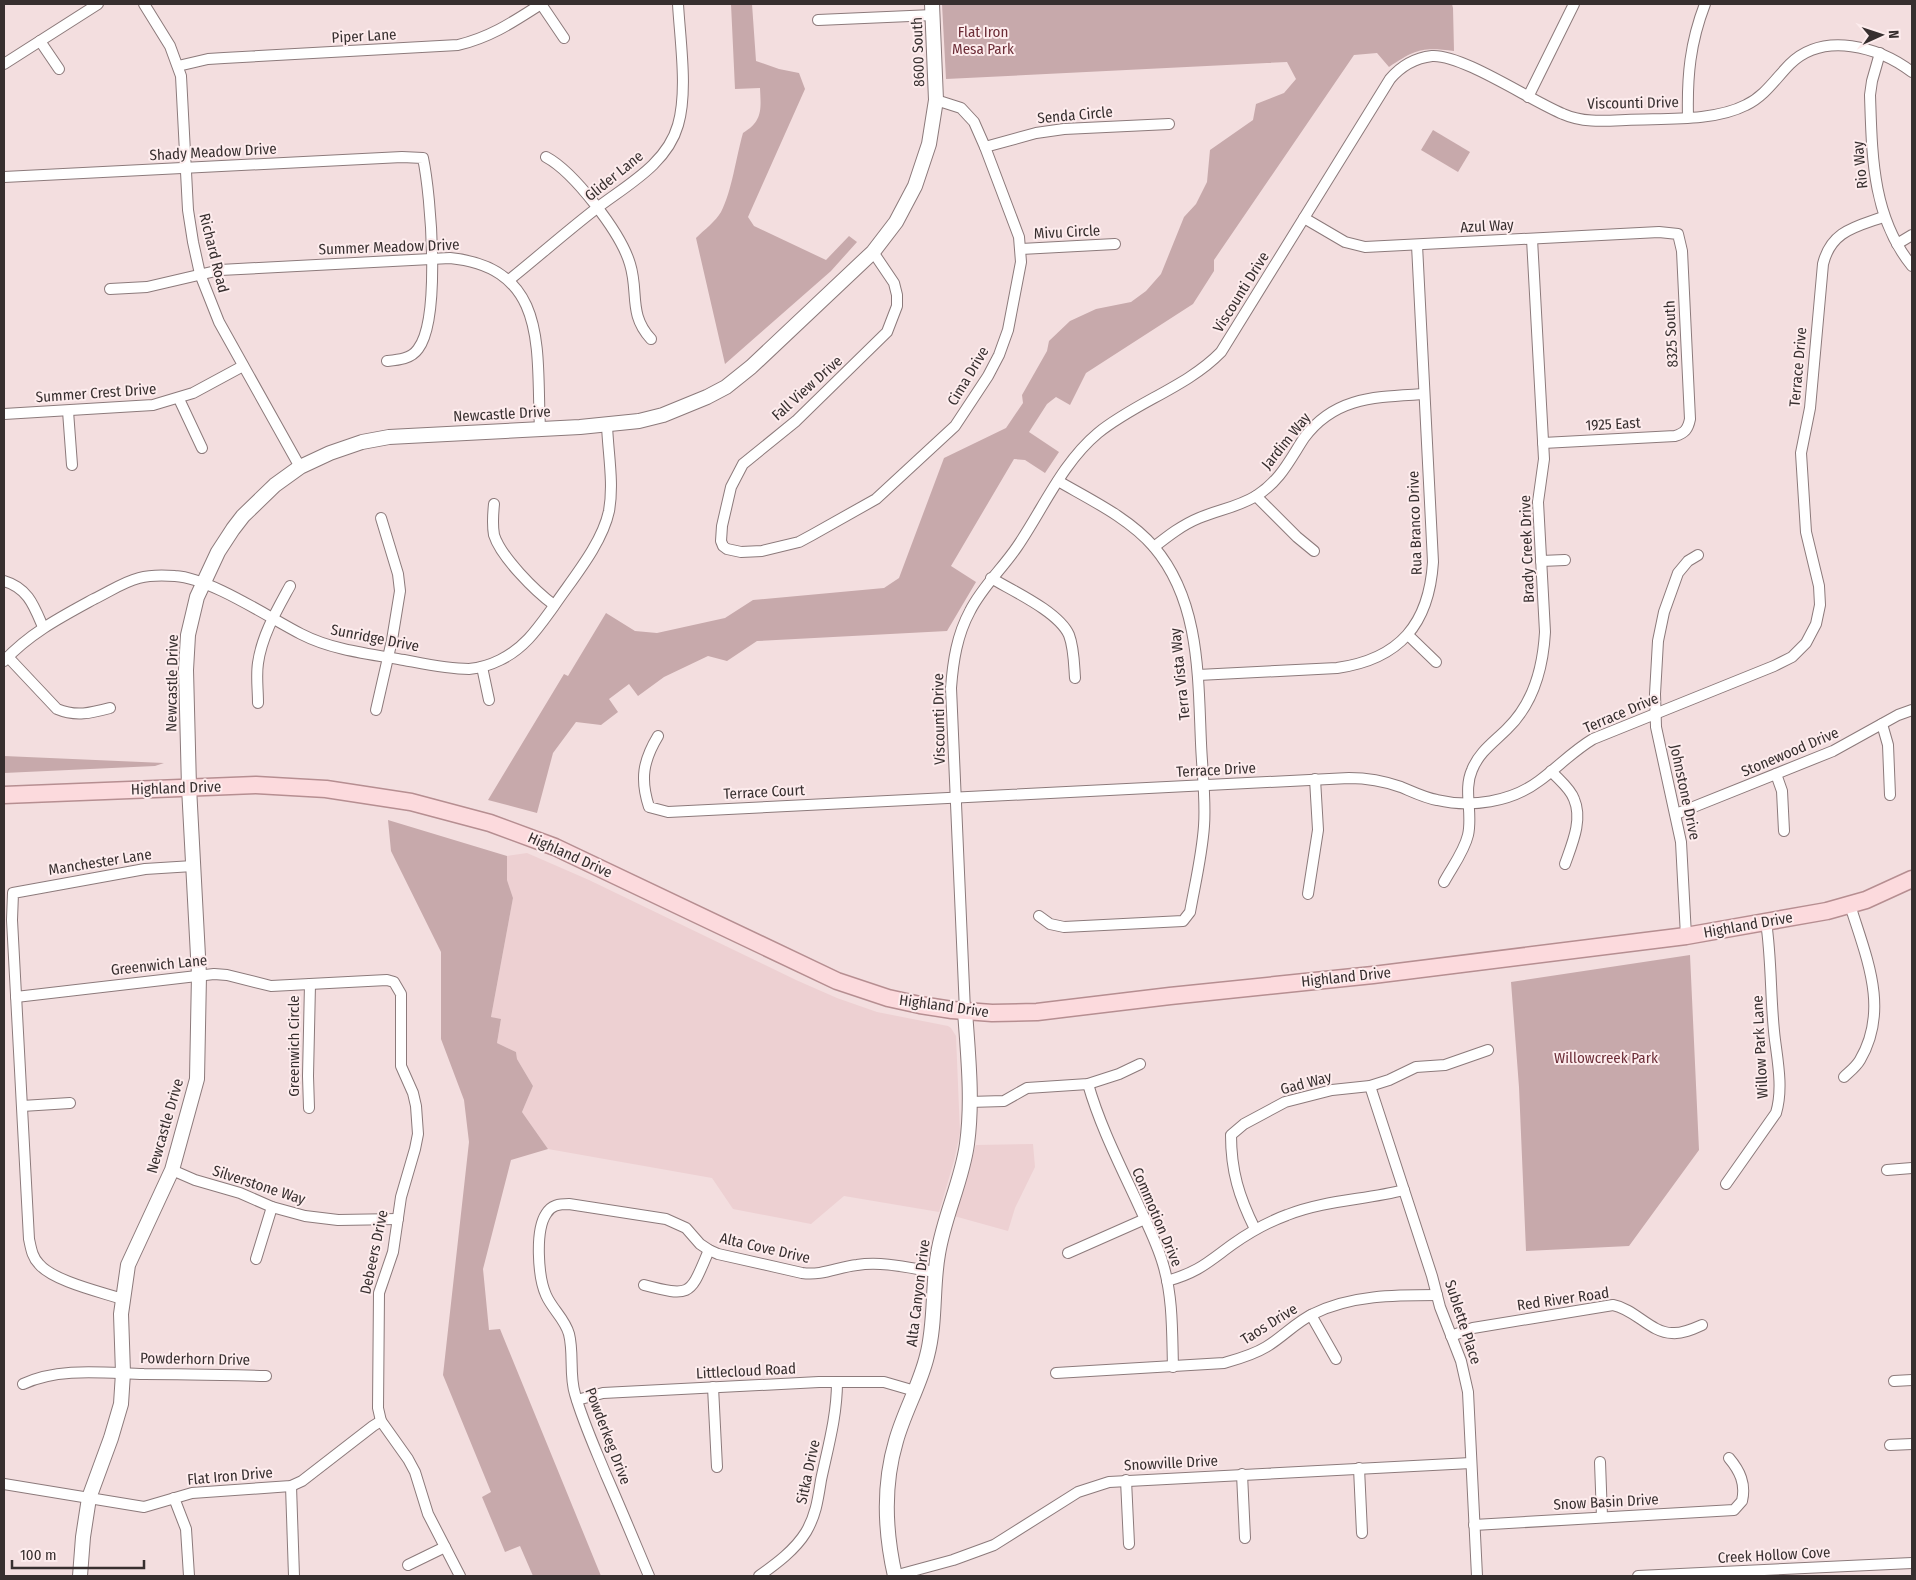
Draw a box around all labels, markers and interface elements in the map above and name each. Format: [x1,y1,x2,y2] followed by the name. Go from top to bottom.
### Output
[1856,10,1906,60] north arrow
[908,17,928,87] street label: 8600 South
[952,23,1014,58] park label: Flat Iron Mesa Park
[331,25,397,47] street label: Piper Lane
[1885,30,1902,39] text: N
[1587,93,1679,113] street label: Viscounti Drive
[1037,103,1113,127] street label: Senda Circle
[149,140,277,164] street label: Shady Meadow Drive
[1849,140,1871,190] street label: Rio Way
[581,147,647,205] street label: Glider Lane
[195,211,233,295] street label: Richard Road
[1460,216,1515,236] street label: Azul Way
[1033,221,1101,243] street label: Mivu Circle
[318,236,460,258] street label: Summer Meadow Drive
[1209,248,1273,336] street label: Viscounti Drive
[1660,300,1682,368] street label: 8325 South
[1786,327,1810,407] street label: Terrace Drive
[943,343,993,409] street label: Cima Drive
[768,352,846,424] street label: Fall View Drive
[35,380,157,406] street label: Summer Crest Drive
[453,402,551,426] street label: Newcastle Drive
[1258,409,1315,473] street label: Jardim Way
[1585,414,1641,434] street label: 1925 East
[1404,470,1426,576] street label: Rua Branco Drive
[1516,495,1538,603] street label: Brady Creek Drive
[329,621,421,655] street label: Sunridge Drive
[1166,627,1194,721] street label: Terra Vista Way
[162,634,182,732] street label: Newcastle Drive
[929,673,949,765] street label: Viscounti Drive
[1581,689,1661,737] street label: Terrace Drive
[1738,723,1842,781] street label: Stonewood Drive
[1666,743,1704,841] street label: Johnstone Drive
[1176,759,1256,781] street label: Terrace Drive
[131,777,221,799] street label: Highland Drive
[723,781,805,803] street label: Terrace Court
[525,828,615,882] street label: Highland Drive
[47,845,153,879] street label: Manchester Lane
[1702,908,1794,942] street label: Highland Drive
[110,951,208,979] street label: Greenwich Lane
[1300,963,1392,991] street label: Highland Drive
[898,991,990,1021] street label: Highland Drive
[285,995,303,1097] street label: Greenwich Circle
[1748,995,1772,1099] street label: Willow Park Lane
[1554,1049,1658,1067] park label: Willowcreek Park
[1278,1067,1334,1098] street label: Gad Way
[143,1077,187,1175] street label: Newcastle Drive
[210,1162,308,1209] street label: Silverstone Way
[1128,1165,1186,1269] street label: Commotion Drive
[356,1208,392,1296] street label: Debeers Drive
[718,1229,812,1267] street label: Alta Cove Drive
[902,1238,934,1348] street label: Alta Canyon Drive
[1441,1278,1485,1366] street label: Sublette Place
[1516,1284,1610,1314] street label: Red River Road
[1237,1300,1301,1348] street label: Taos Drive
[140,1349,250,1369] street label: Powderhorn Drive
[696,1359,796,1383] street label: Littlecloud Road
[581,1385,635,1487] street label: Powderkeg Drive
[792,1438,824,1506] street label: Sitka Drive
[1124,1452,1218,1474] street label: Snowville Drive
[186,1463,274,1489] street label: Flat Iron Drive
[1553,1490,1659,1514] street label: Snow Basin Drive
[12,1538,145,1570] scale bar
[1717,1543,1831,1567] street label: Creek Hollow Cove
[20,1546,57,1564] text: 100 m

